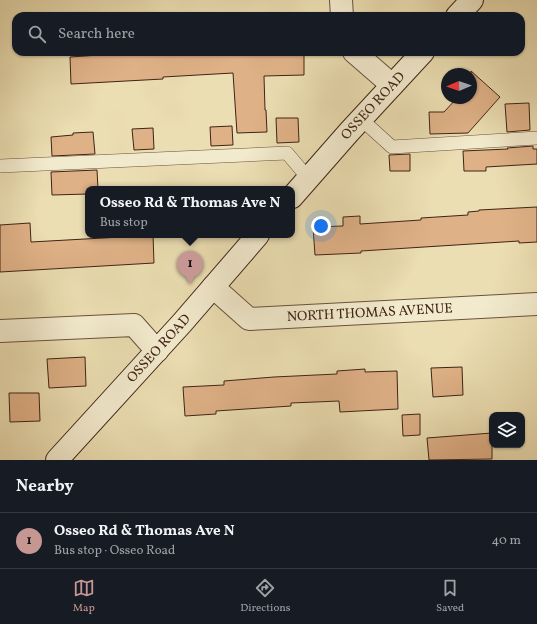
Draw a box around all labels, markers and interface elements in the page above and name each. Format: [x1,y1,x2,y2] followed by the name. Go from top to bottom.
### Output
[12,12,525,56] search box
[26,23,48,45] icon: search
[58,24,135,45] text: Search here
[337,68,410,144] street label: OSSEO ROAD
[441,68,477,104] north arrow
[85,186,295,238] popup
[100,193,280,214] text: Osseo Rd & Thomas Ave N
[100,214,148,232] text: Bus stop
[311,216,331,236] your location
[177,251,203,284] pin: 1
[286,299,453,327] street label: NORTH THOMAS AVENUE
[123,310,195,387] street label: OSSEO ROAD
[489,412,525,448] map controls
[489,412,525,448] button: layers
[16,475,74,498] text: Nearby
[54,521,235,542] text: Osseo Rd & Thomas Ave N
[26,532,32,550] text: 1
[492,532,521,550] text: 40 m
[54,542,175,560] text: Bus stop · Osseo Road
[73,577,95,616] tab: Map
[240,577,291,616] tab: Directions
[436,577,464,616] tab: Saved

